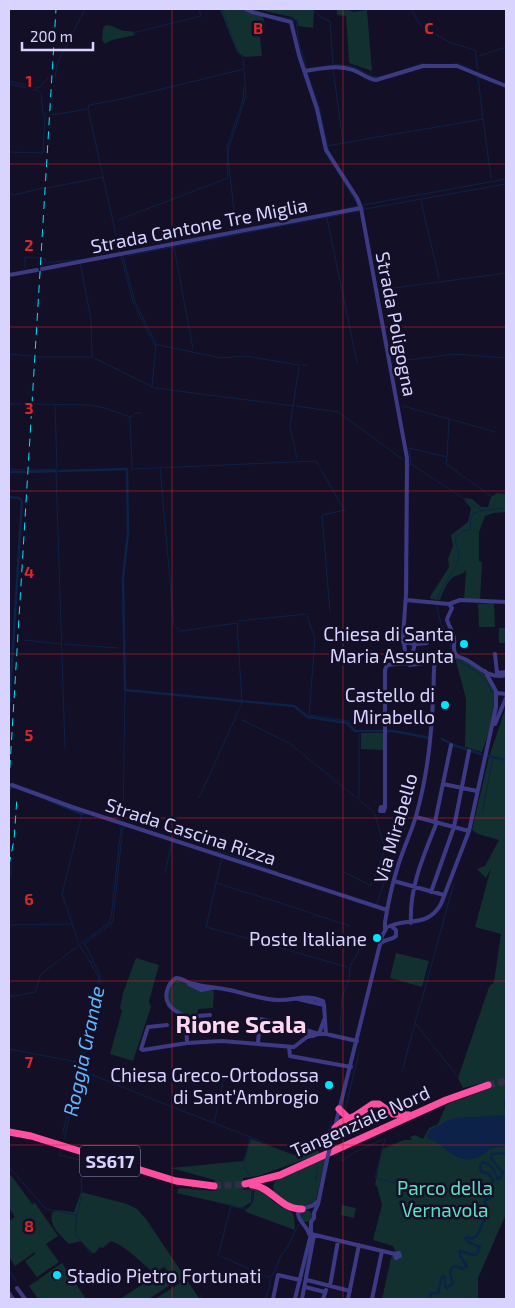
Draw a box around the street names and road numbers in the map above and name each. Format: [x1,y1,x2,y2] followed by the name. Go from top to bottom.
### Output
[89,193,309,257] street label: Strada Cantone Tre Miglia
[372,250,422,398] street label: Strada Poligogna
[368,770,422,886] street label: Via Mirabello
[103,793,279,869] street label: Strada Cascina Rizza
[287,1080,433,1162] street label: Tangenziale Nord
[80,1146,140,1176] road number: SS617

